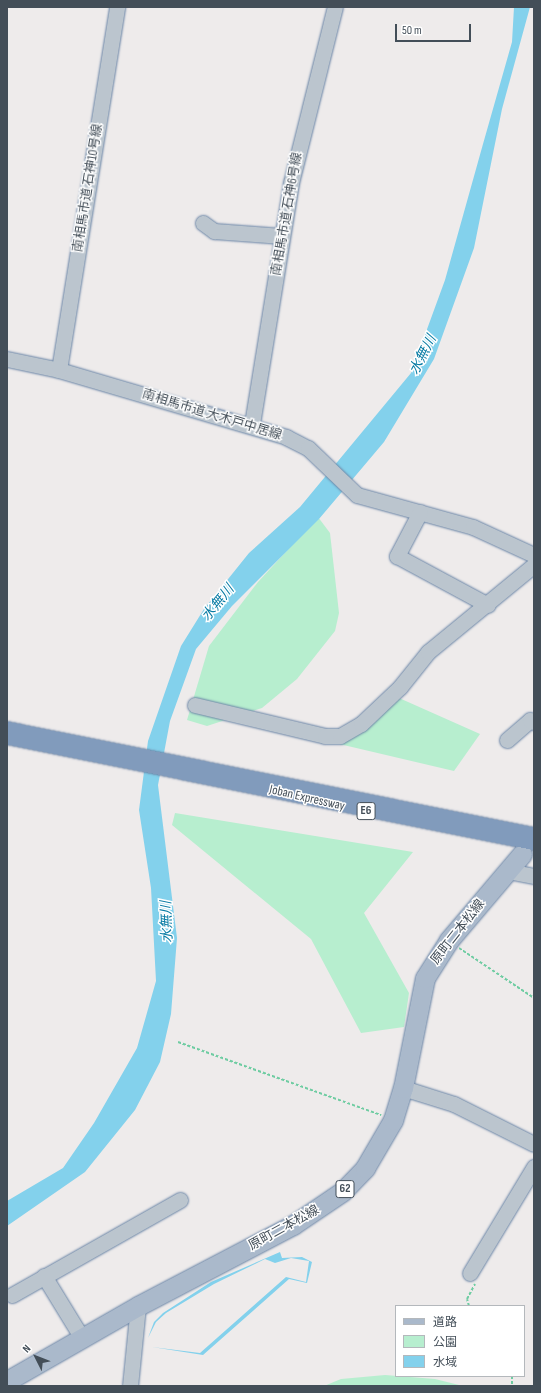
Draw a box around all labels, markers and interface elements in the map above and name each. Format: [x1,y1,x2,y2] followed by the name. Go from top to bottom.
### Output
[397,16,473,42] scale bar
[402,23,422,38] text: 50 m
[70,123,106,253] street label: 南相馬市道 石神10号線
[268,151,306,277] street label: 南相馬市道 石神6号線
[406,332,440,378] water label: 水無川
[140,386,284,444] street label: 南相馬市道 大木戸中居線
[198,581,238,625] water label: 水無川
[268,782,346,814] street label: Joban Expressway
[356,801,376,821] road number: E6
[428,896,488,968] street label: 原町二本松線
[158,901,176,943] water label: 水無川
[335,1179,355,1199] road number: 62
[246,1202,322,1254] street label: 原町二本松線
[395,1305,525,1377] legend
[433,1315,457,1330] text: 道路
[433,1335,457,1350] text: 公園
[16,1337,56,1377] north arrow
[20,1342,34,1355] text: N
[433,1355,457,1370] text: 水域

